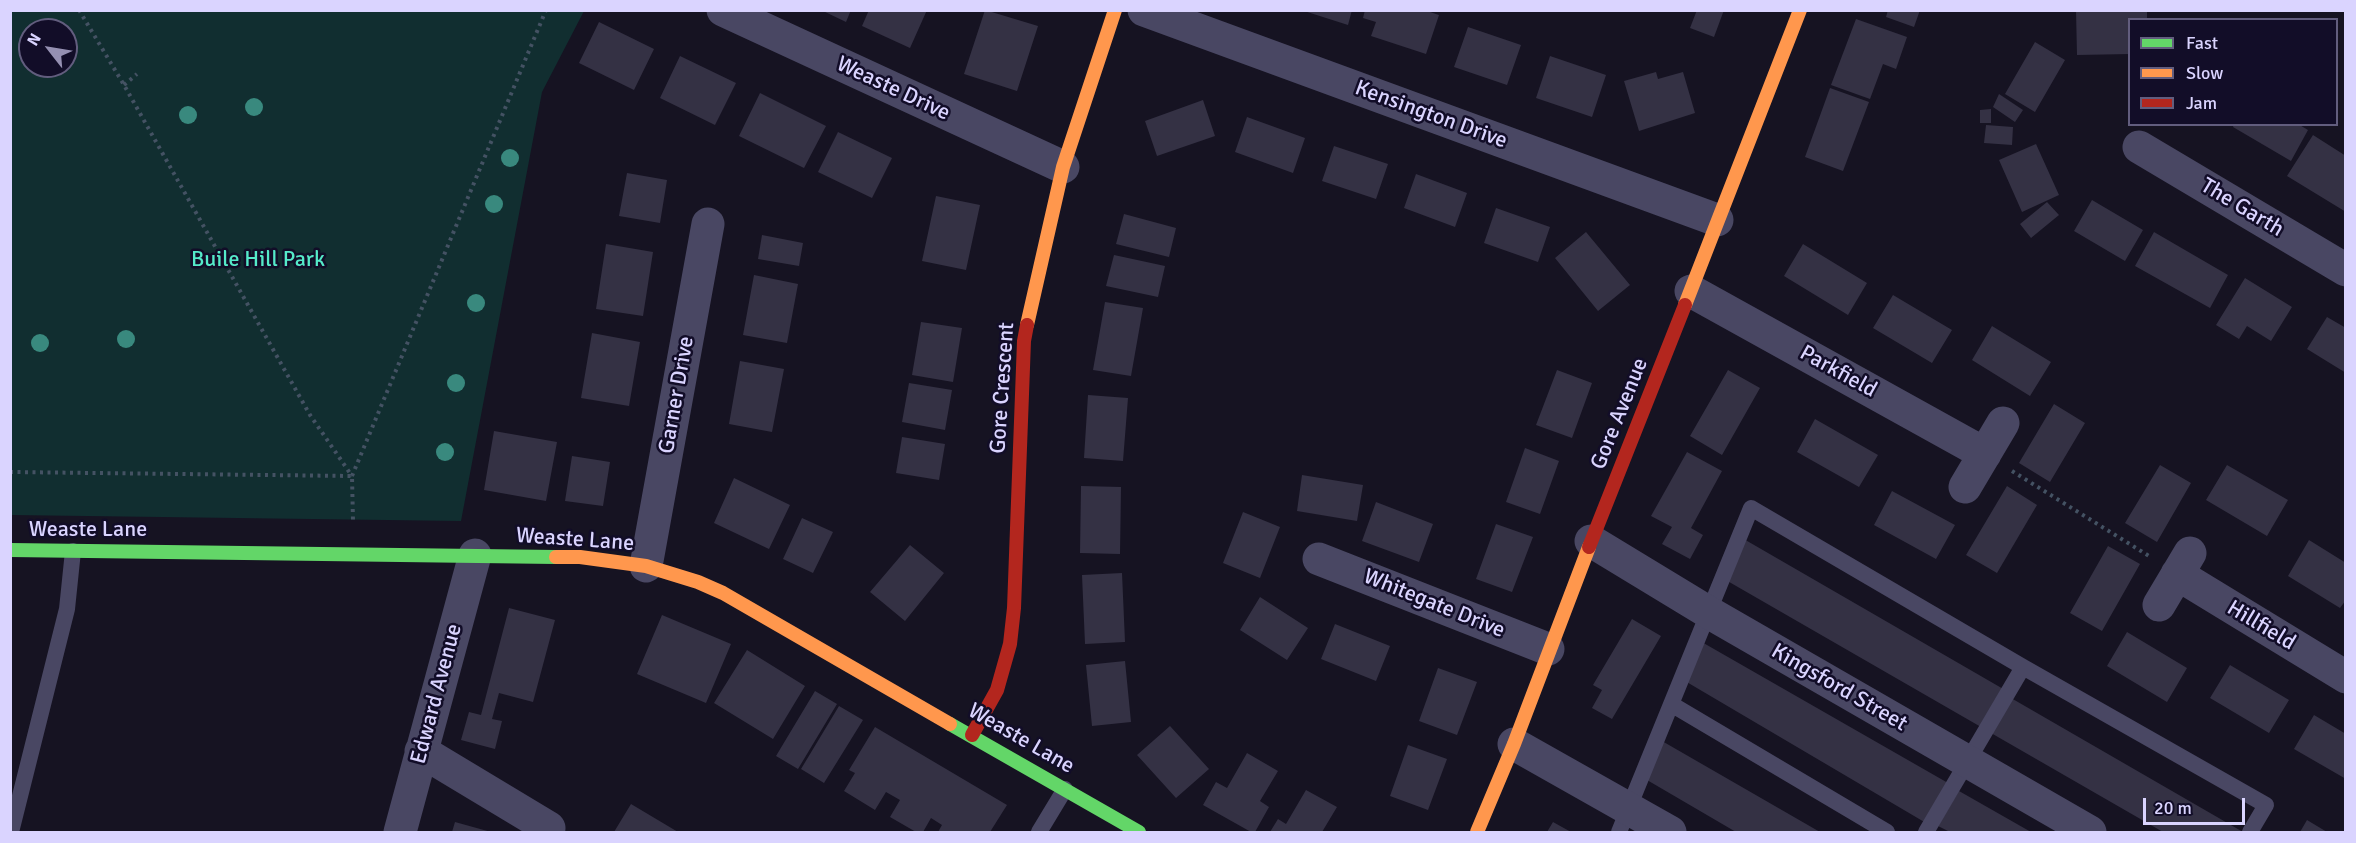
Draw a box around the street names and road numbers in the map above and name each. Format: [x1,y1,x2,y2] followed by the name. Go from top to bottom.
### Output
[832,51,954,127] street label: Weaste Drive
[1351,75,1511,155] street label: Kensington Drive
[2196,173,2288,243] street label: The Garth
[985,321,1021,455] street label: Gore Crescent
[654,334,700,456] street label: Garner Drive
[1795,340,1881,404] street label: Parkfield
[1586,354,1654,474] street label: Gore Avenue
[29,517,147,543] street label: Weaste Lane
[515,523,635,557] street label: Weaste Lane
[1359,564,1509,644] street label: Whitegate Drive
[2222,595,2300,657] street label: Hillfield
[406,621,468,767] street label: Edward Avenue
[1766,638,1912,738] street label: Kingsford Street
[963,698,1079,780] street label: Weaste Lane

